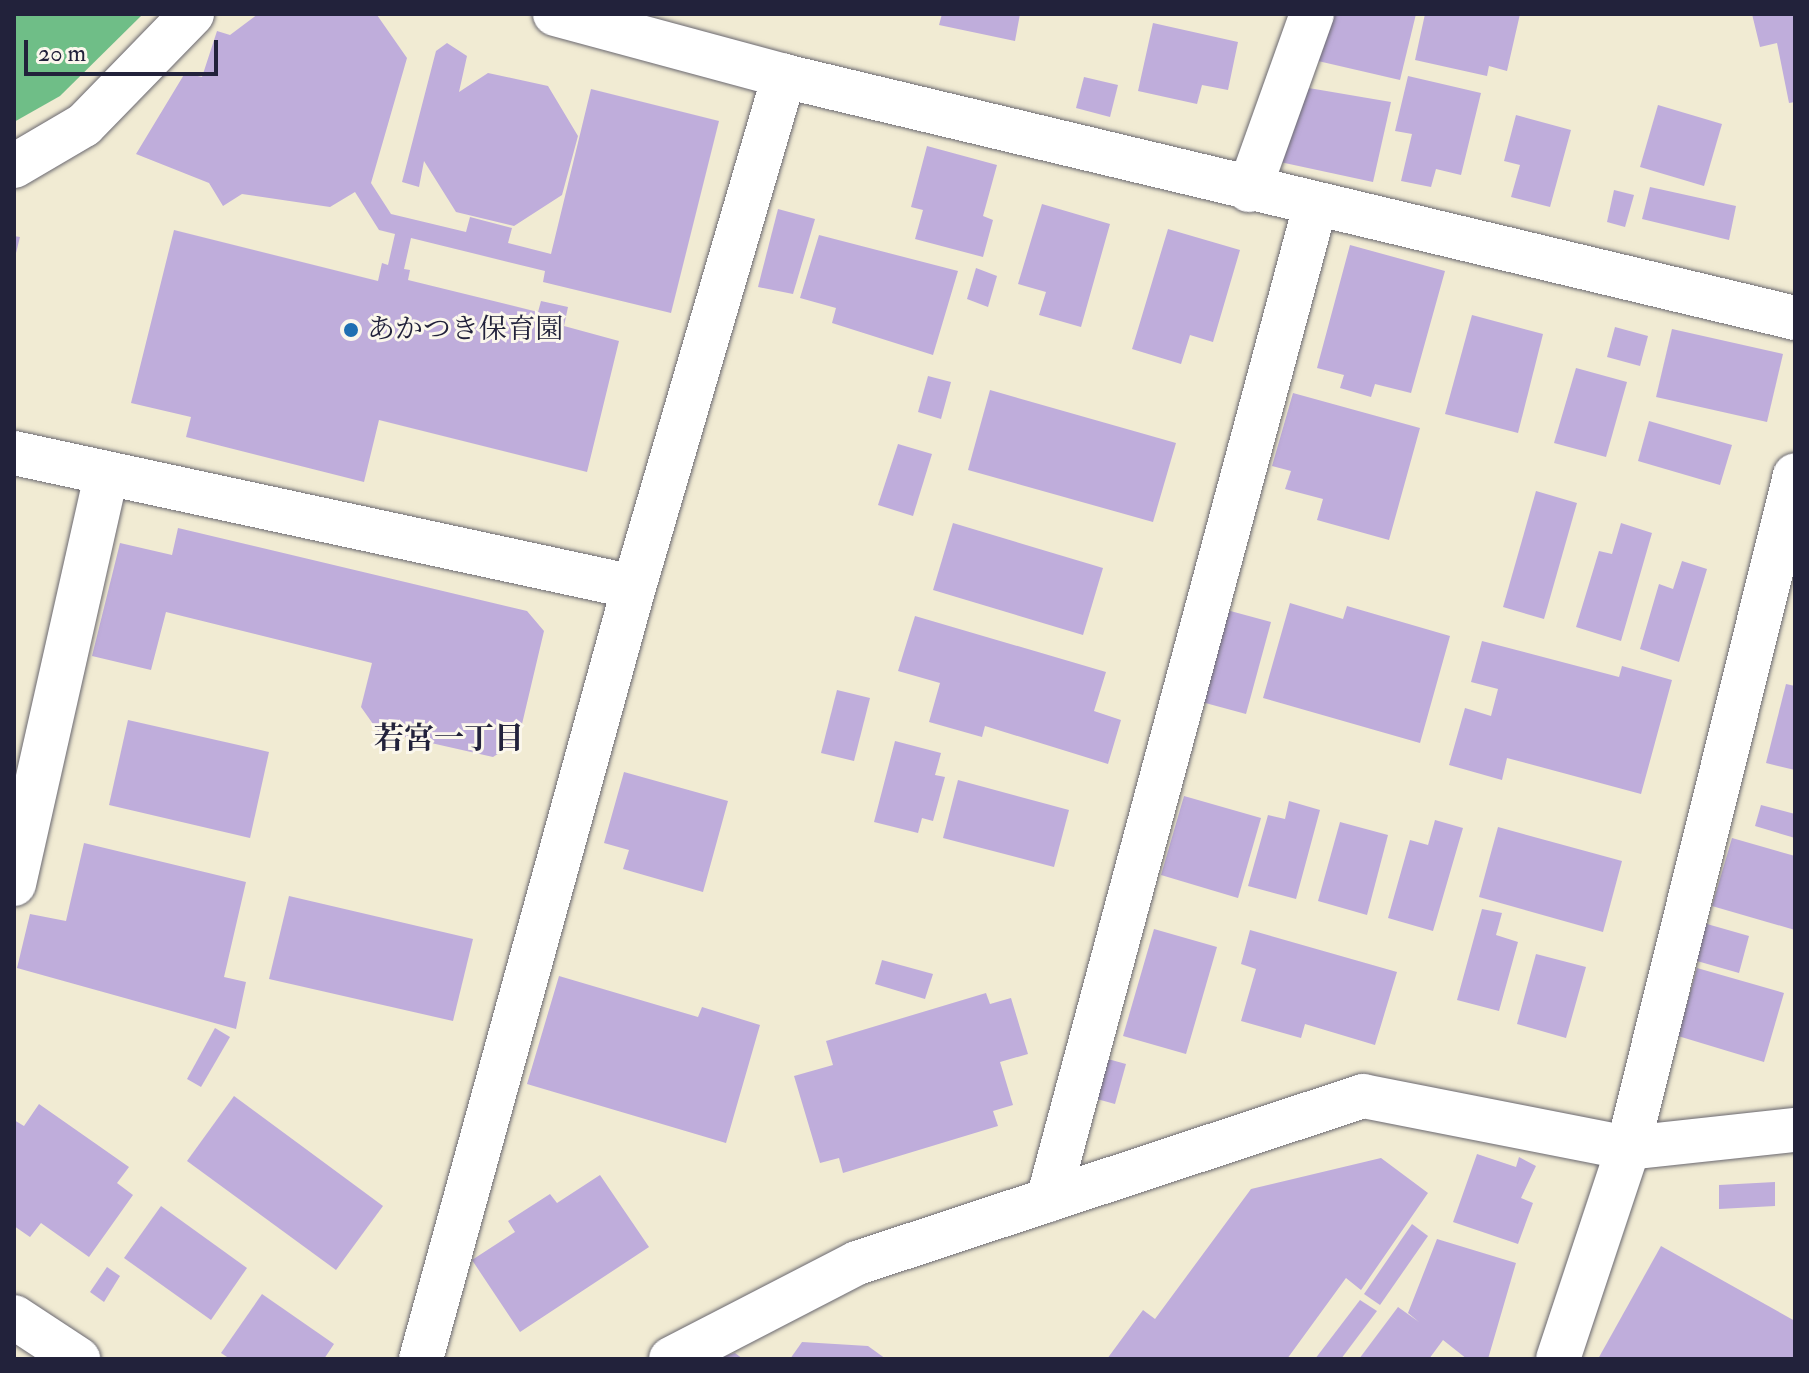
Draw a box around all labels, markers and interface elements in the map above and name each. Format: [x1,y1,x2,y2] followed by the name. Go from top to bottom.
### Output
[28,24,222,74] scale bar
[38,38,86,69] text: 20 m
[367,313,563,347] place label: あかつき保育園
[342,321,360,339] marker: あかつき保育園
[374,721,524,757] district label: 若宮一丁目

